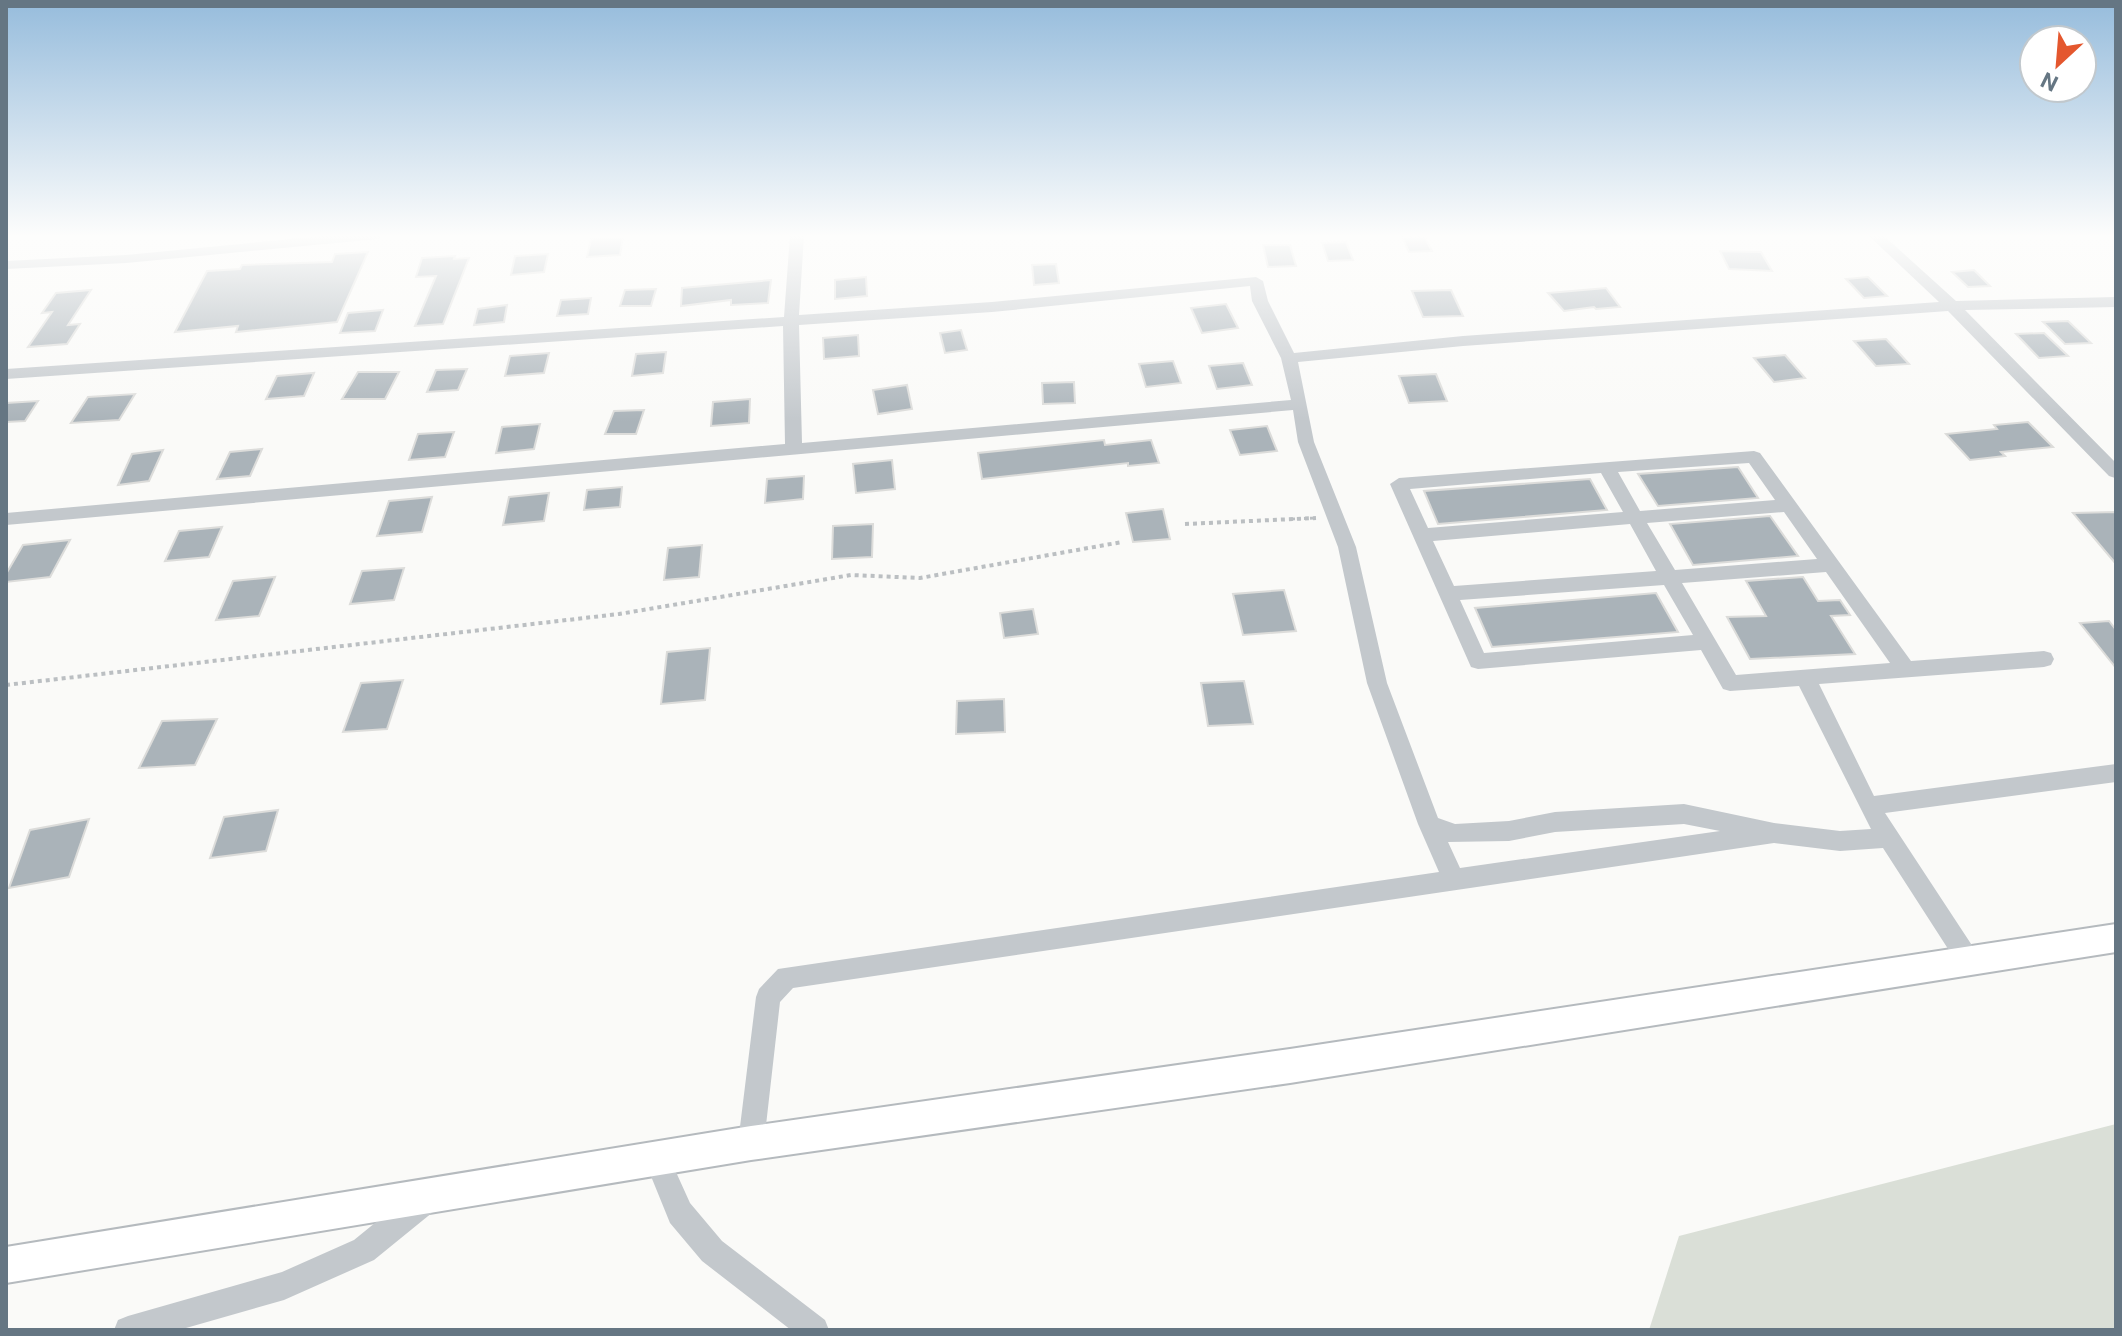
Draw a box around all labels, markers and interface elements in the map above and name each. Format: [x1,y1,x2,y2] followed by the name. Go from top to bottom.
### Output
[2018,24,2098,104] north arrow
[2037,67,2062,96] text: N

